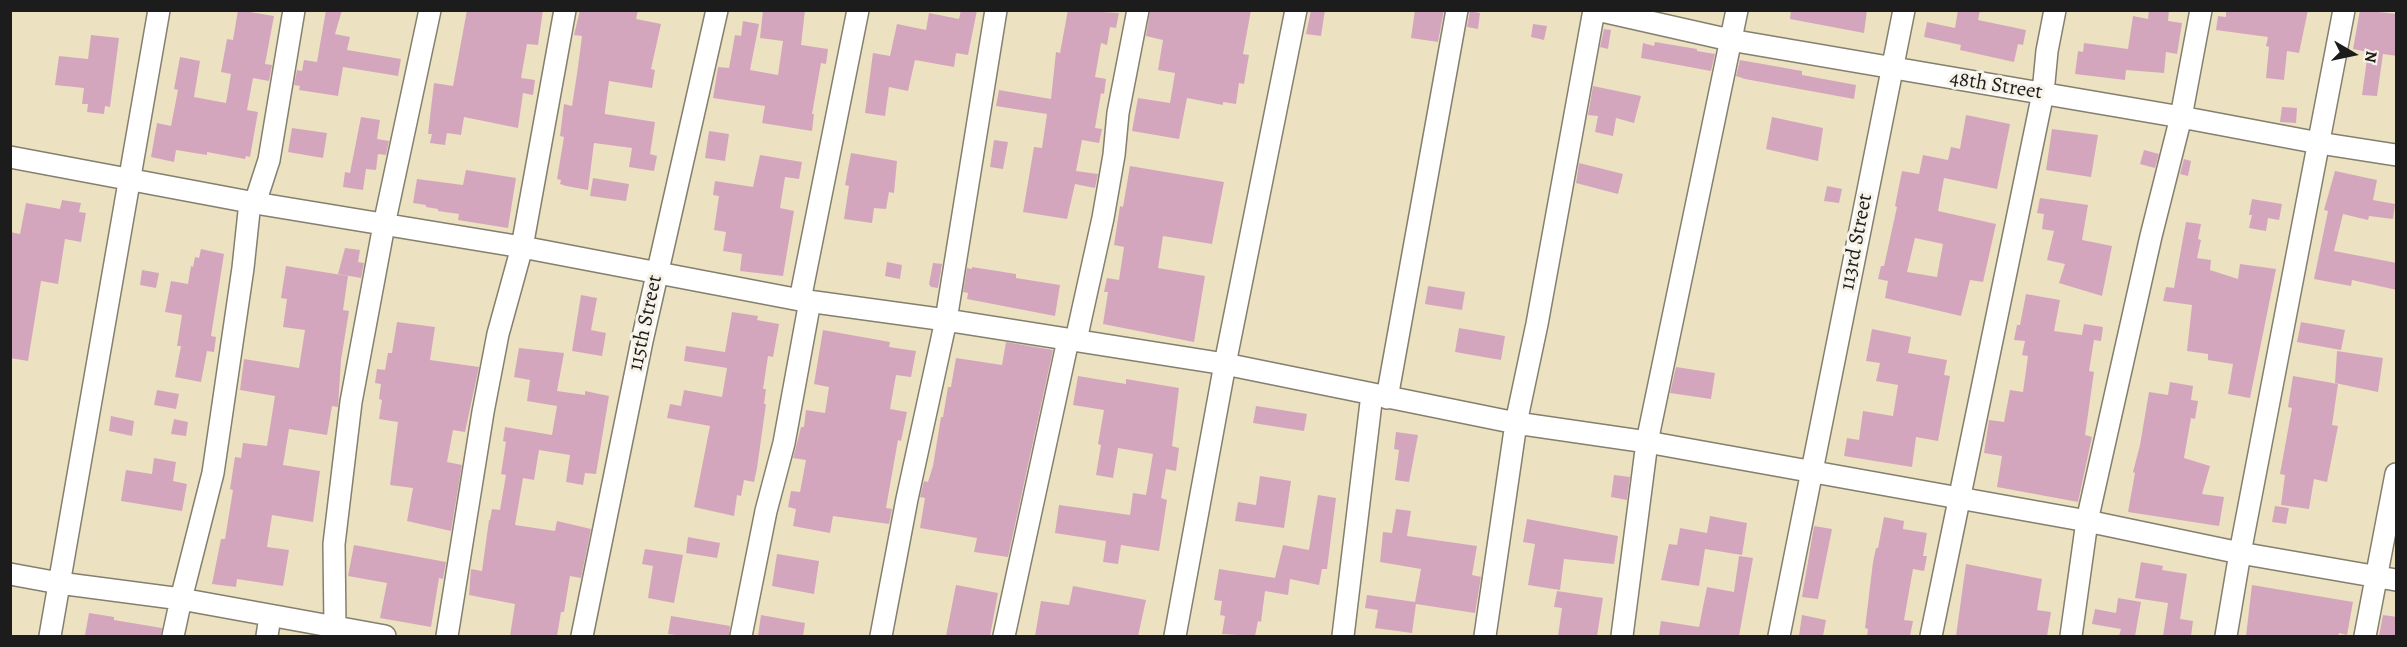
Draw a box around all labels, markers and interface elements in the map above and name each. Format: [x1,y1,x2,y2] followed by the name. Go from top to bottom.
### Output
[2323,24,2383,84] north arrow
[2359,49,2383,64] text: N
[1948,66,2044,106] street label: 48th Street
[1835,191,1879,293] street label: 113rd Street
[624,273,668,373] street label: 115th Street

